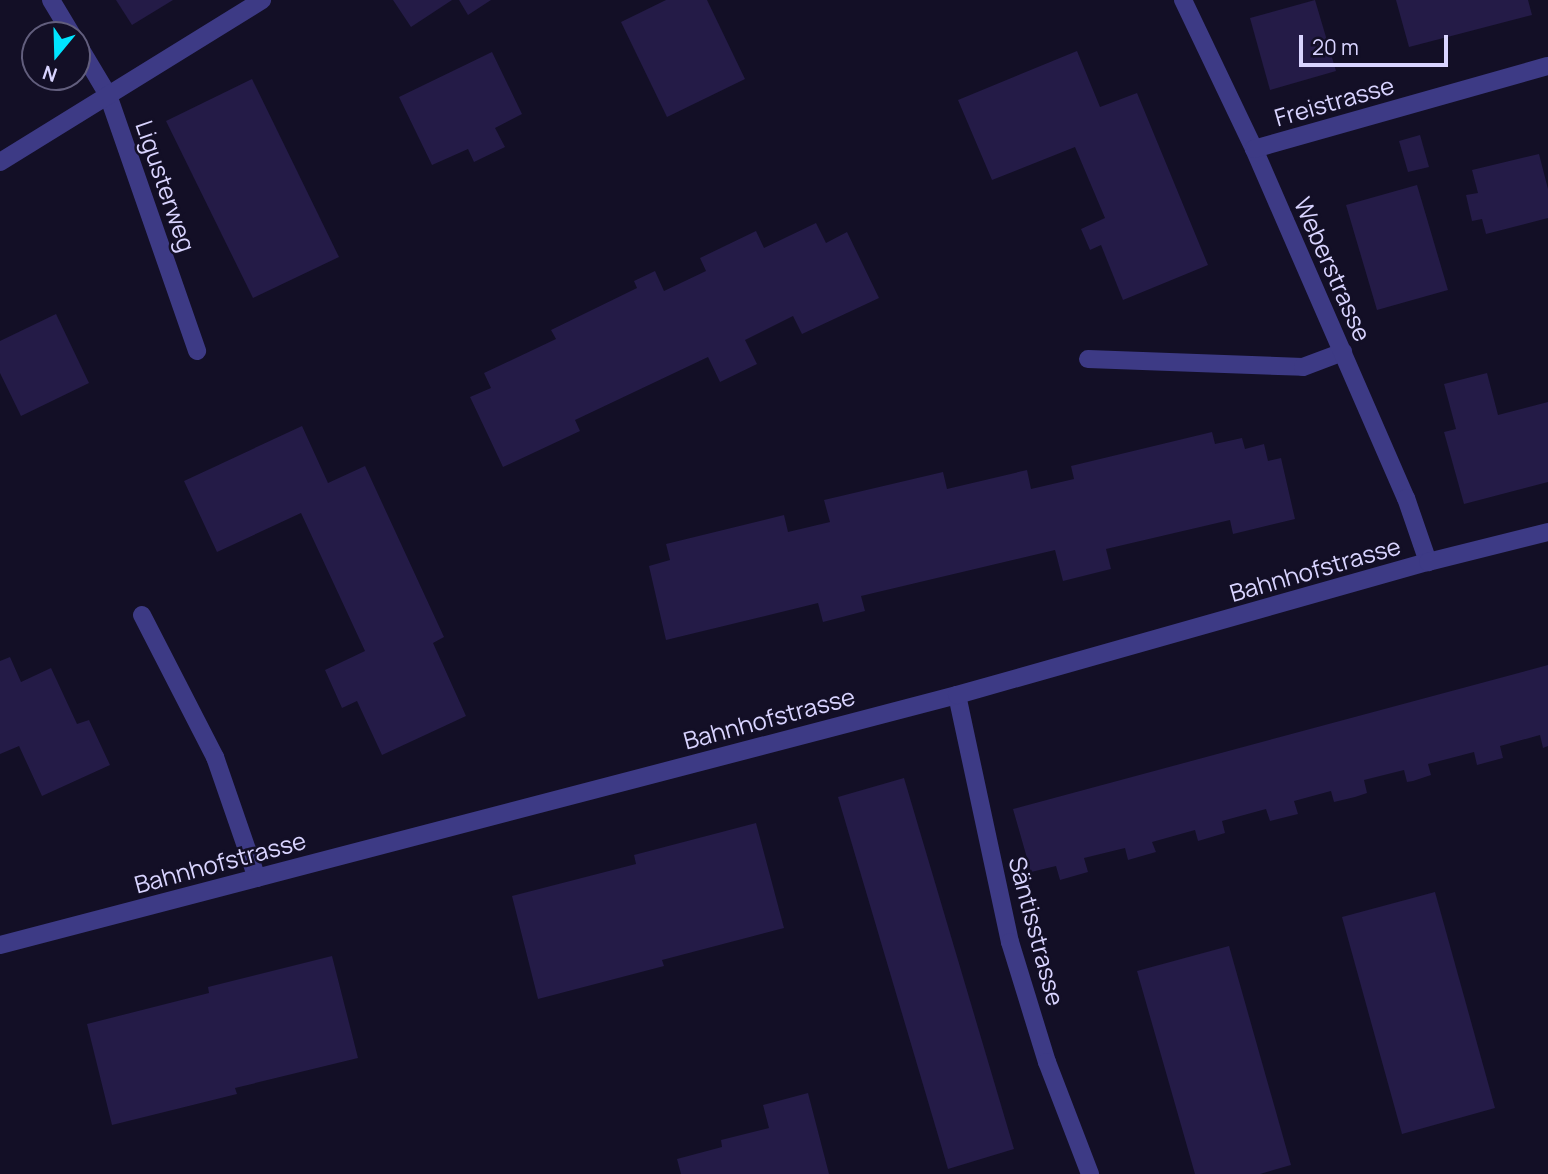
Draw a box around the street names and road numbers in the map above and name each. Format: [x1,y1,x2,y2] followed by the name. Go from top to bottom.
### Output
[1271,70,1397,132] street label: Freistrasse
[130,117,202,255] street label: Ligusterweg
[1288,193,1378,345] street label: Weberstrasse
[1226,531,1404,607] street label: Bahnhofstrasse
[680,681,858,755] street label: Bahnhofstrasse
[131,825,309,899] street label: Bahnhofstrasse
[1003,853,1071,1009] street label: Säntisstrasse

